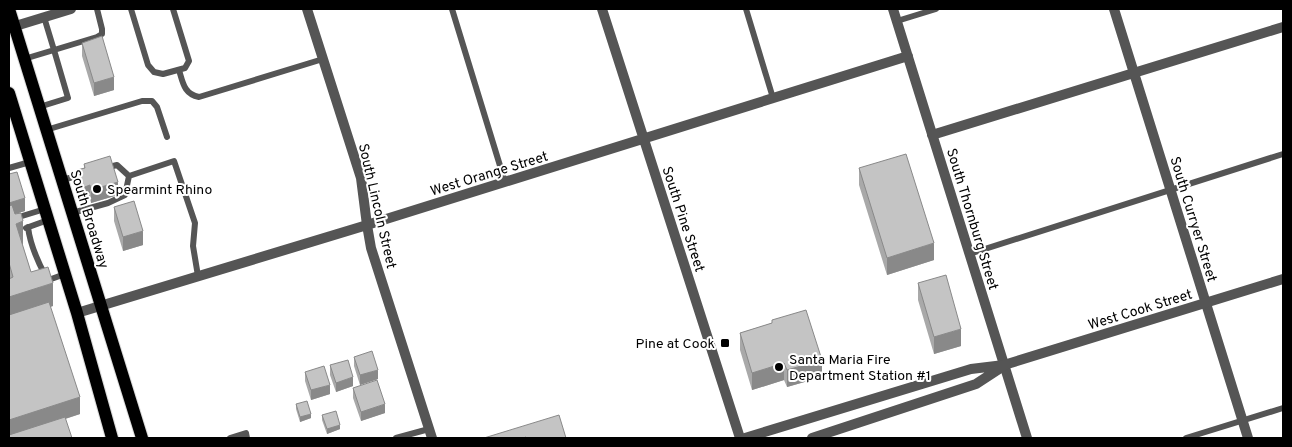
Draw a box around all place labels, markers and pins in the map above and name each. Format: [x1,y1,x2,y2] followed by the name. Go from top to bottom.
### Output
[107,182,212,199] place label: Spearmint Rhino
[91,183,103,195] marker: Spearmint Rhino
[636,336,715,353] place label: Pine at Cook
[719,337,731,349] marker: Pine at Cook
[789,352,931,385] place label: Santa Maria Fire Department Station #1
[773,361,785,373] marker: Santa Maria Fire Department Station #1

